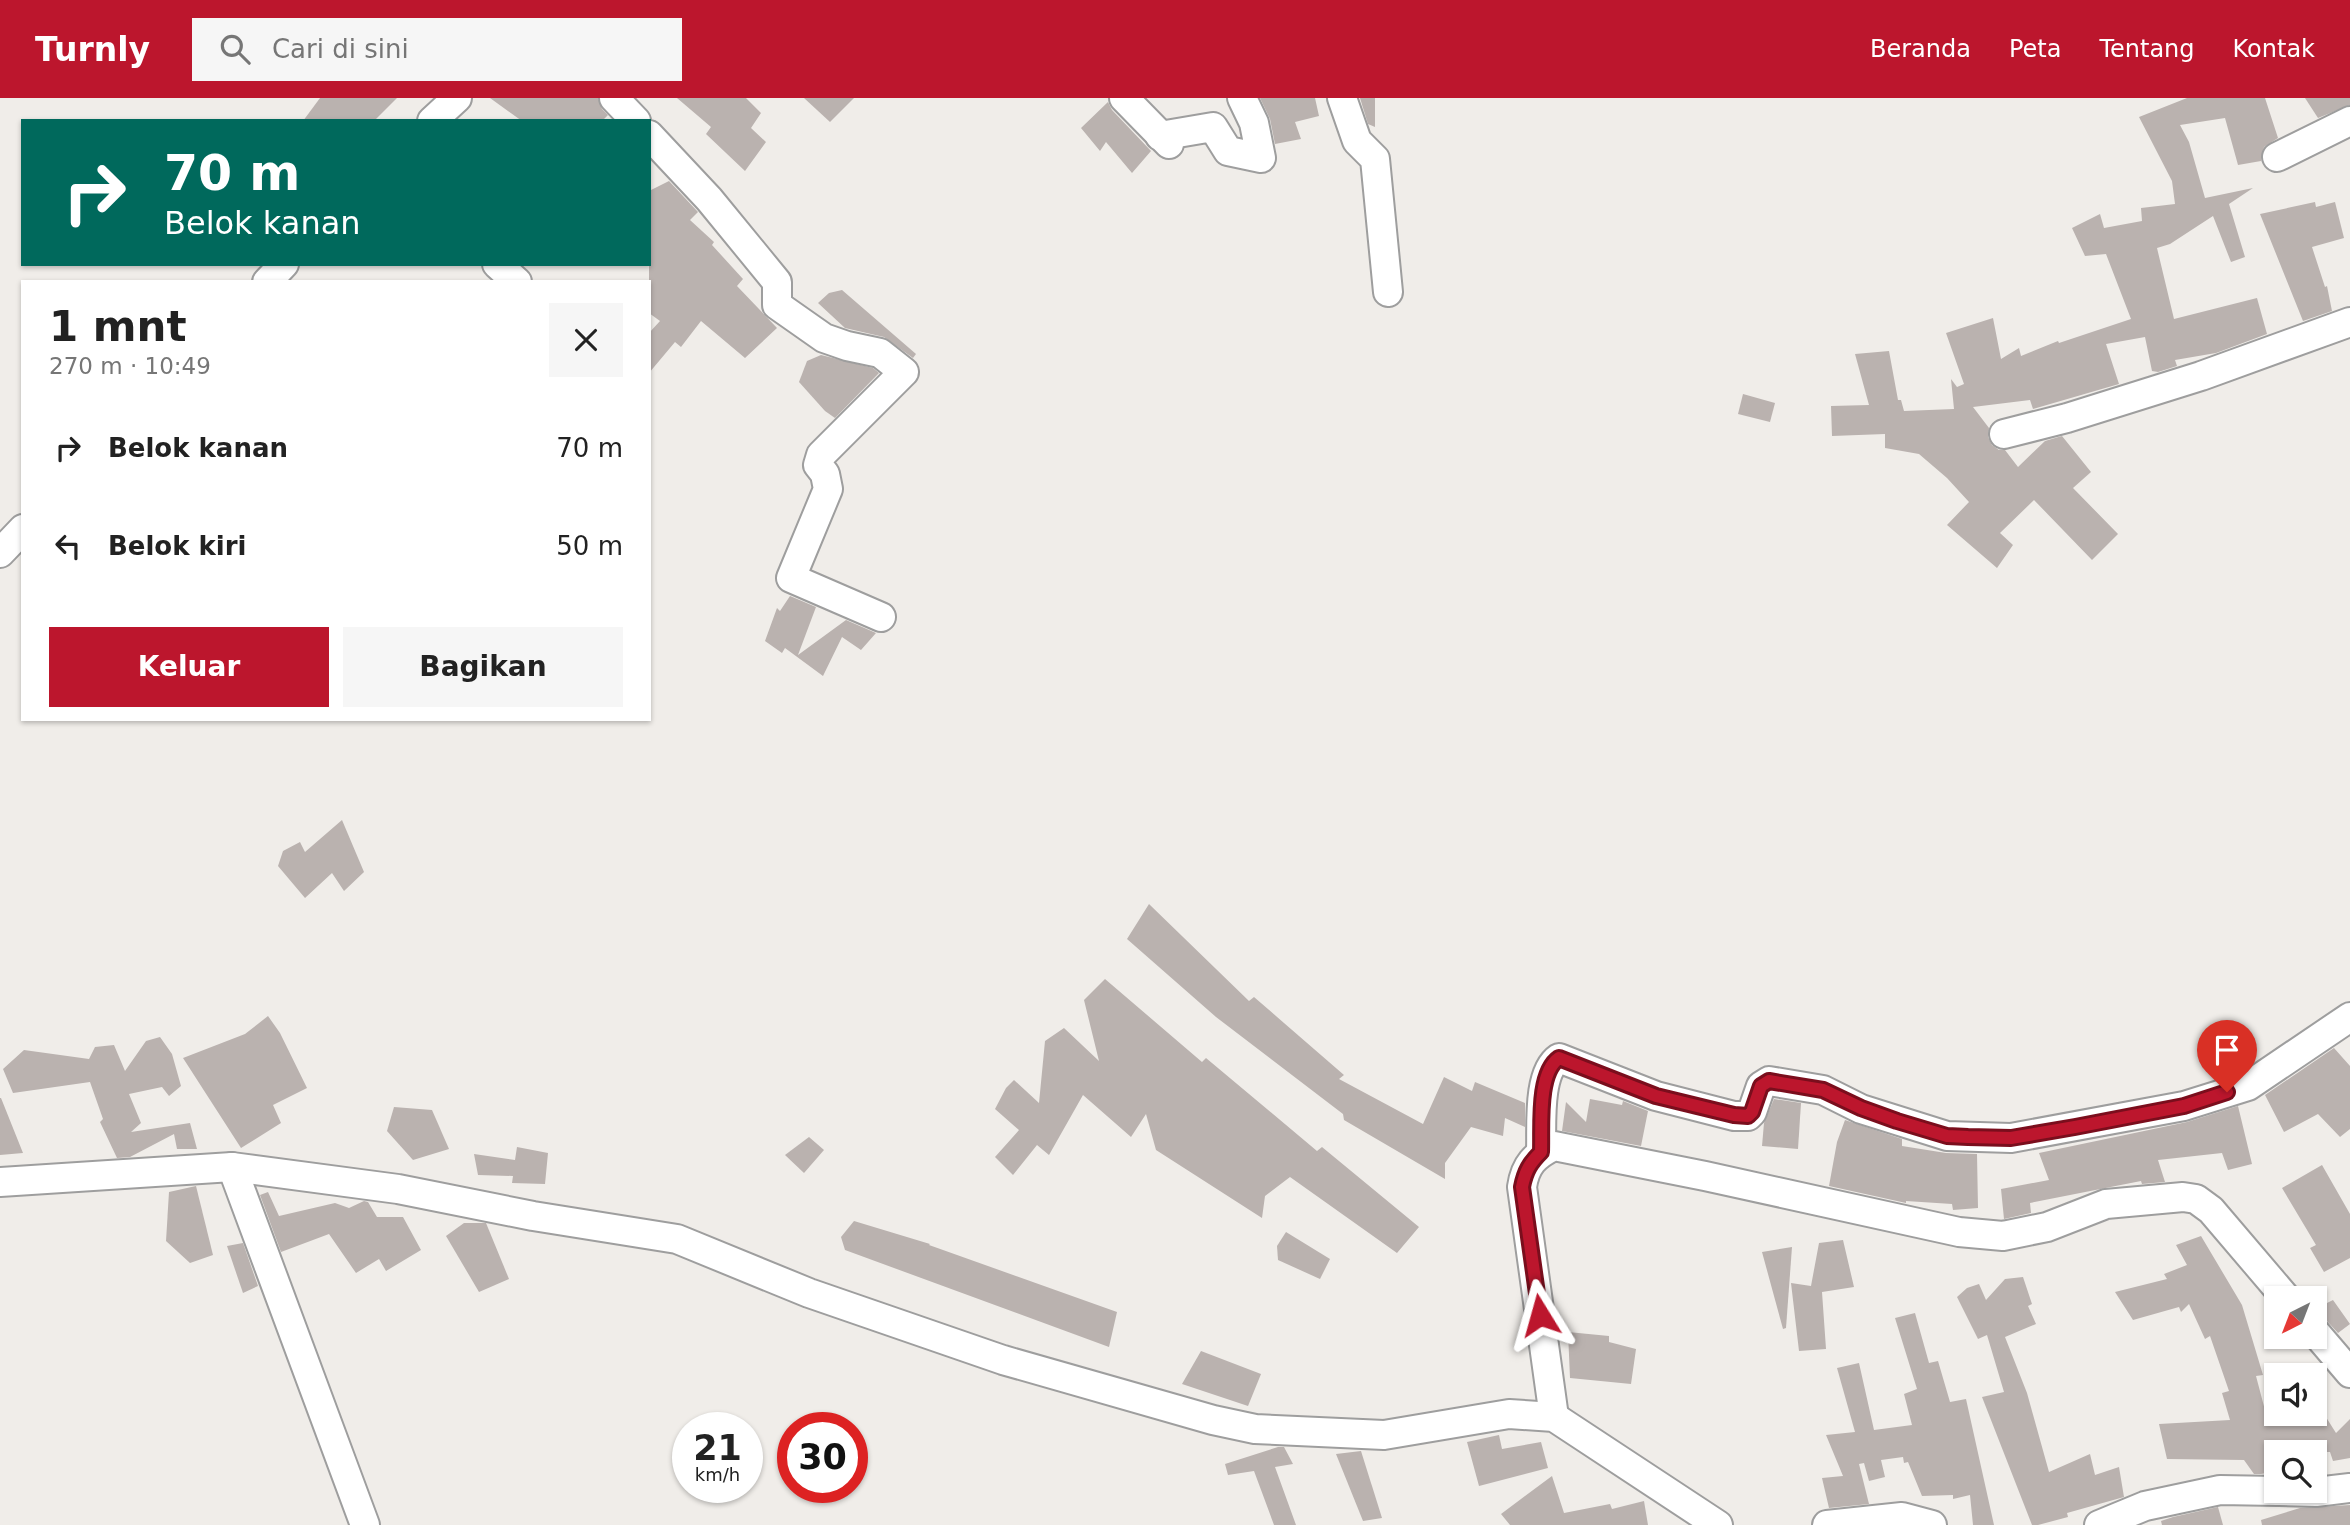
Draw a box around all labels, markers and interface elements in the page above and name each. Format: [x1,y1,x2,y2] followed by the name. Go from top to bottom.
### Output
[192,18,682,81] search box
[35,30,150,69] text: Turnly
[216,30,254,68] icon: search
[272,34,409,64] text: Cari di sini
[1870,35,1971,63] text: Beranda
[2009,35,2061,63] text: Peta
[2099,35,2195,63] text: Tentang
[2233,35,2315,63] text: Kontak
[164,145,300,202] text: 70 m
[49,147,140,238] icon: right
[164,204,361,242] text: Belok kanan
[49,302,187,351] text: 1 mnt
[549,303,623,377] button: close
[49,353,211,379] text: 270 m · 10:49
[49,429,87,467] icon: right
[108,433,288,463] text: Belok kanan
[556,433,623,463] text: 70 m
[49,527,87,565] icon: left
[108,531,247,561] text: Belok kiri
[556,531,623,561] text: 50 m
[49,627,329,707] button: Keluar
[343,627,623,707] button: Bagikan
[2197,1020,2257,1092] pin
[2208,1031,2246,1069] icon: arrive
[1503,1278,1577,1352] position arrow
[2264,1286,2328,1349] north arrow
[2264,1286,2327,1503] map controls
[2264,1363,2327,1426] button: sound
[777,1412,868,1503] speed limit sign: 30
[693,1428,742,1468] text: 21
[2264,1440,2327,1503] button: search
[695,1464,740,1485] text: km/h

